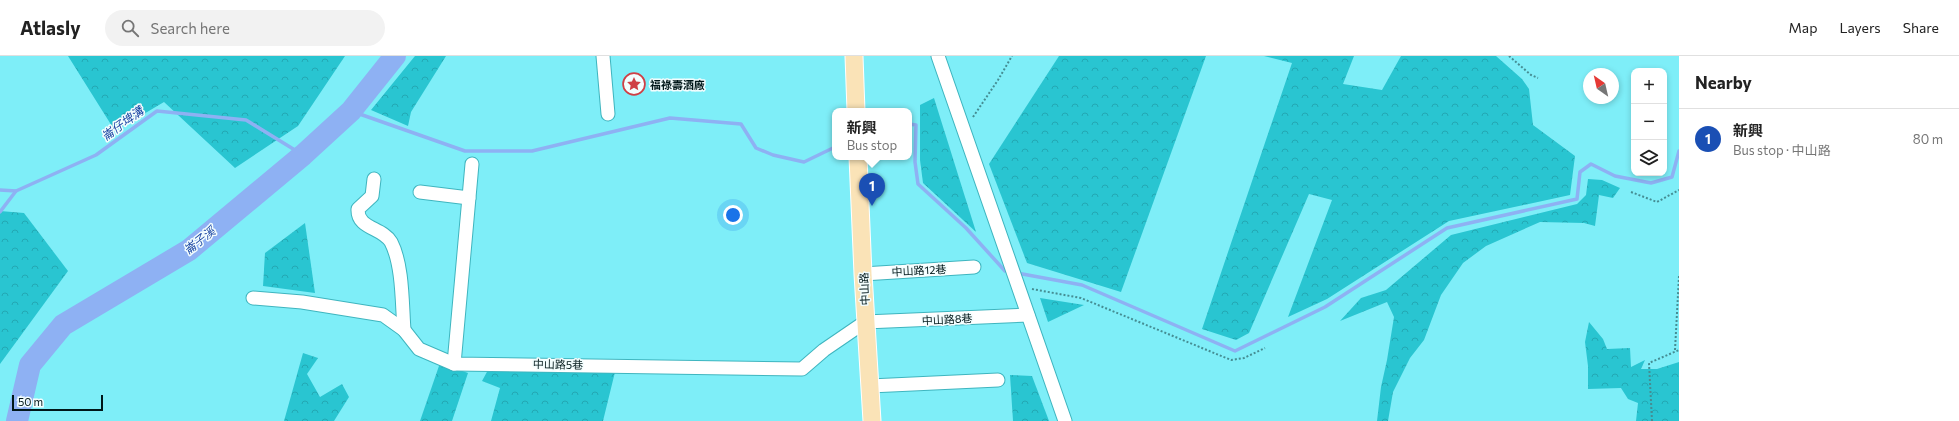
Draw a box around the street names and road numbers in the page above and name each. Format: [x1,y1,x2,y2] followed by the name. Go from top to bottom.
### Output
[891,262,947,278] street label: 中山路12巷
[857,272,871,306] street label: 中山路
[921,311,973,327] street label: 中山路8巷
[533,357,583,371] street label: 中山路5巷

